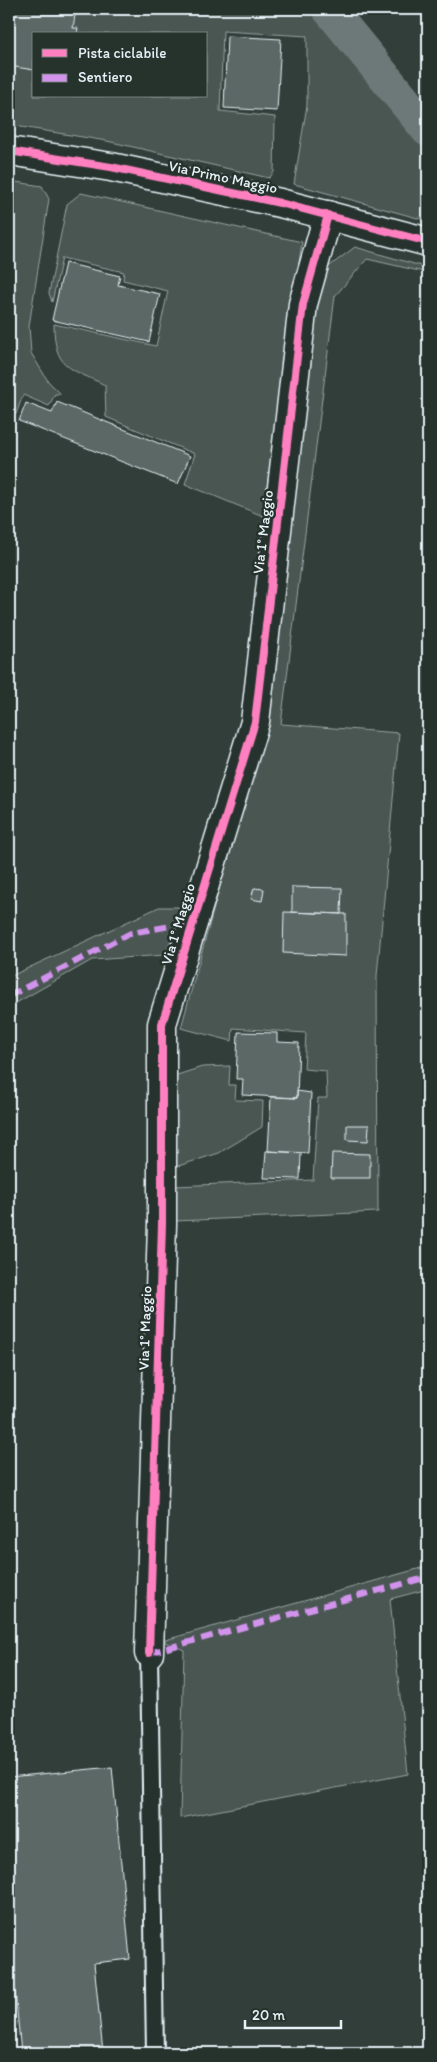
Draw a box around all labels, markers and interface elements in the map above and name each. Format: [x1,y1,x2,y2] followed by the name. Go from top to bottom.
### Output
[32,32,208,98] legend
[78,44,167,62] text: Pista ciclabile
[78,68,132,86] text: Sentiero
[167,157,279,197] street label: Via Primo Maggio
[249,489,277,575] street label: Via 1° Maggio
[157,881,199,967] street label: Via 1° Maggio
[135,1285,155,1371] street label: Via 1° Maggio
[245,1997,341,2029] scale bar
[252,2006,286,2024] text: 20 m

